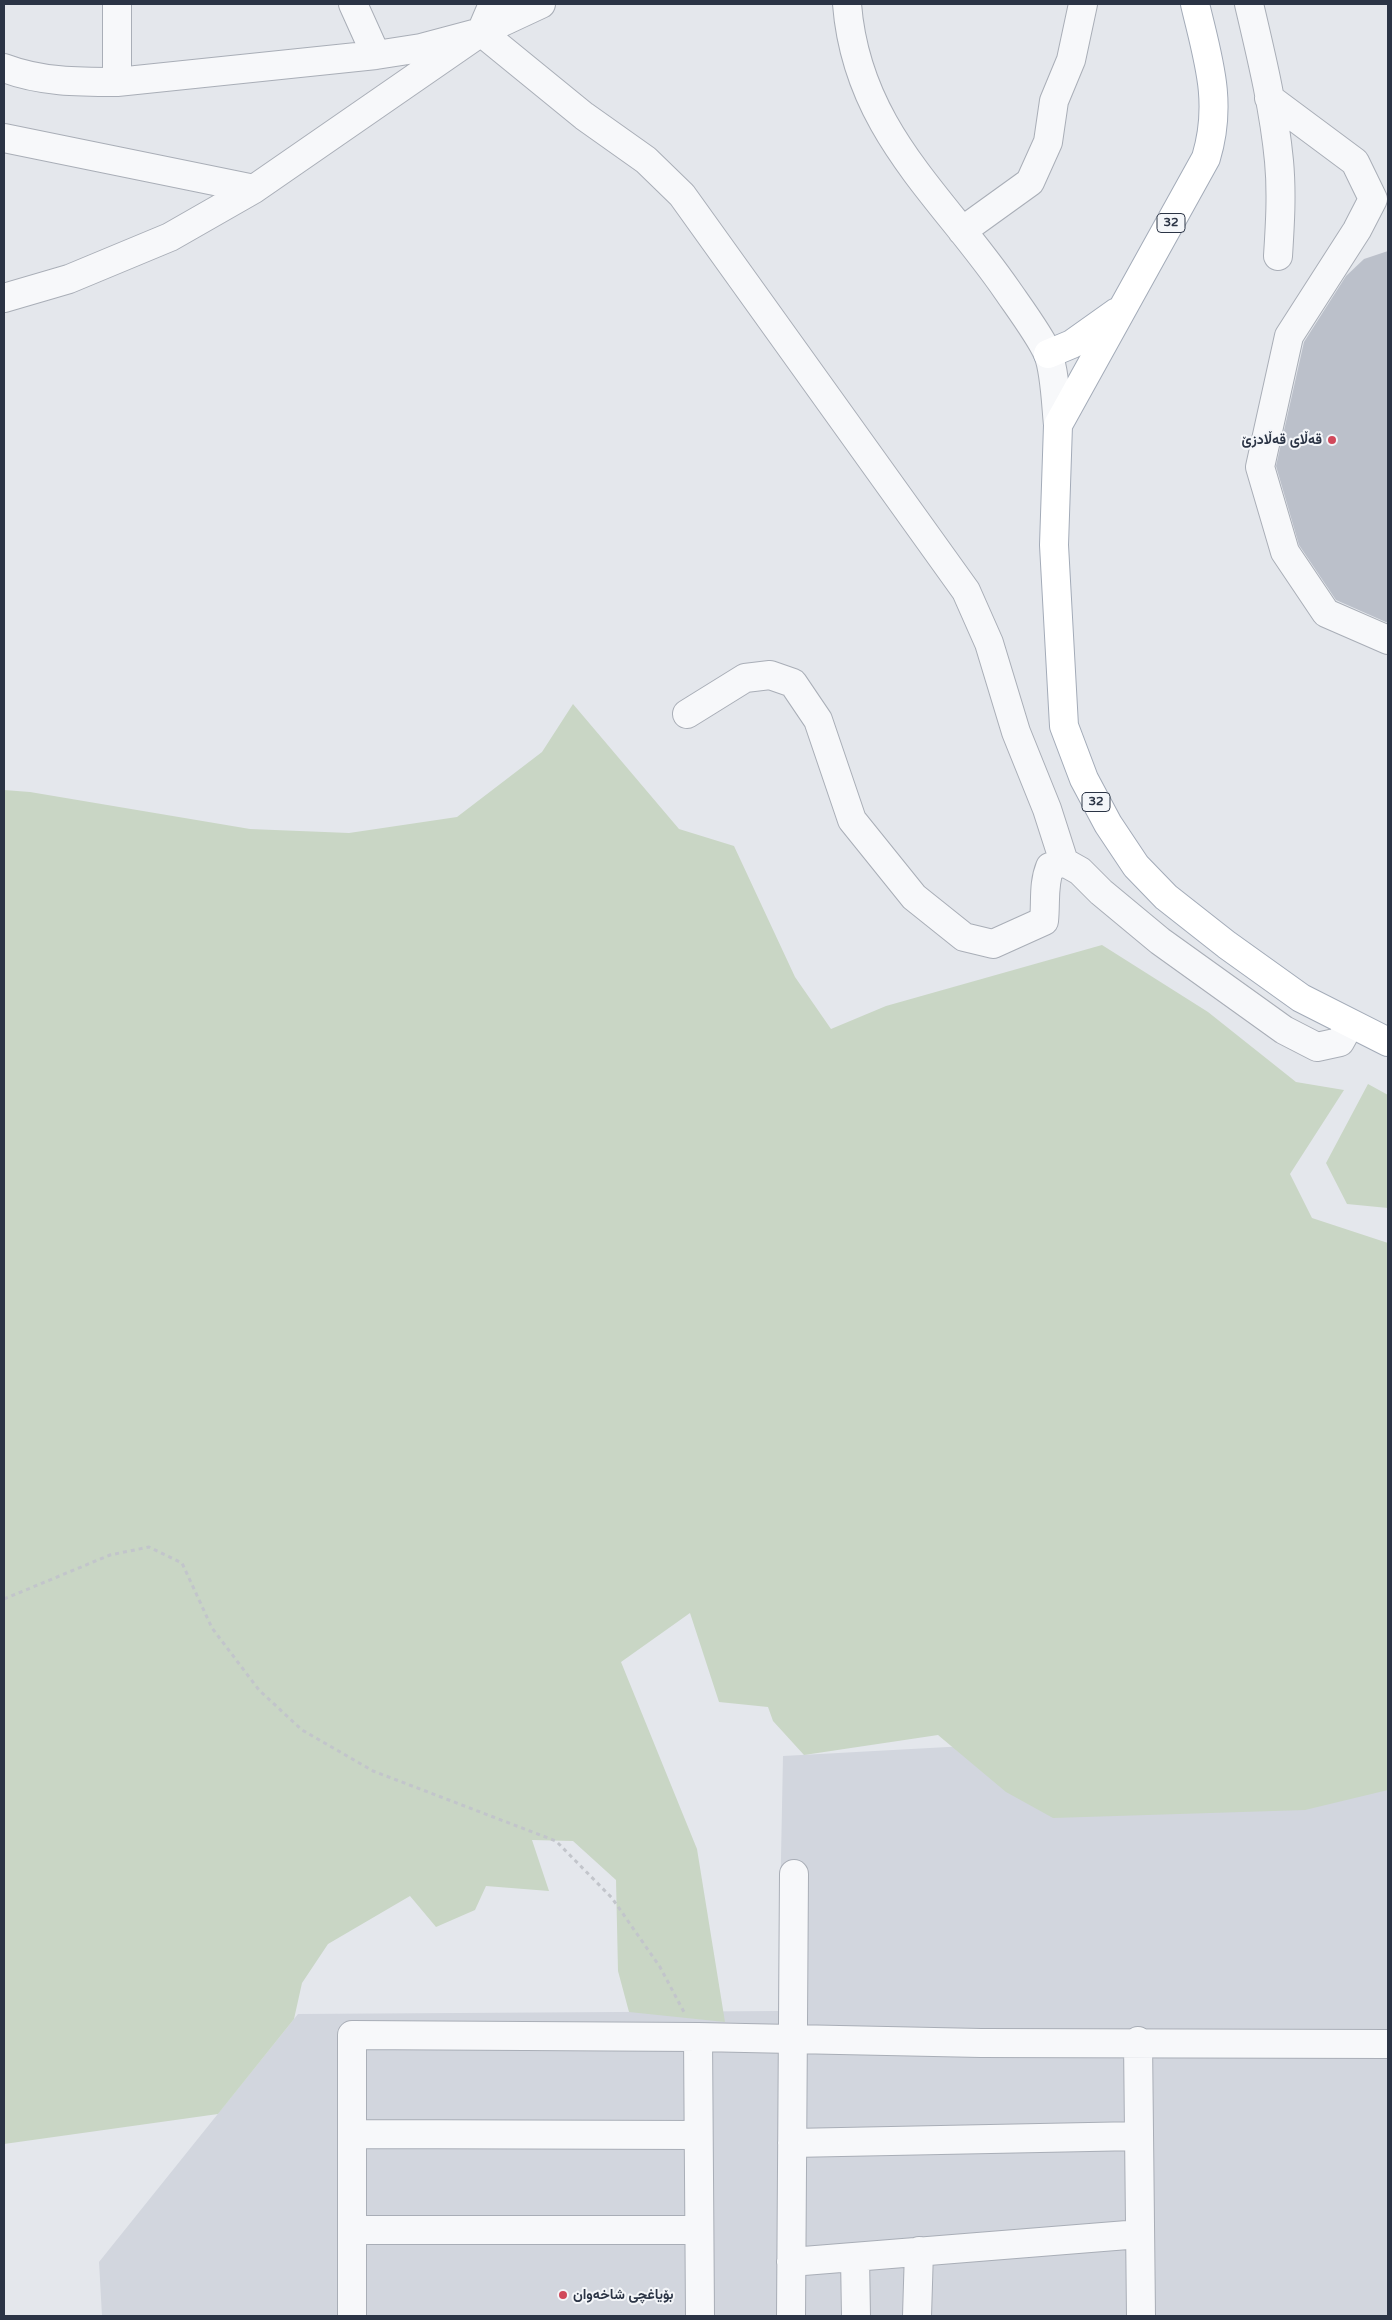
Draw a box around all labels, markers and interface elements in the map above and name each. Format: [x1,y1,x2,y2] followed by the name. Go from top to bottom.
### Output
[1157,214,1185,232] road number: 32
[1242,432,1322,448] place label: قەڵای قەڵادزێ
[1326,434,1338,446] marker: قەڵای قەڵادزێ
[1082,792,1110,812] road number: 32
[573,2287,674,2303] place label: بۆیاغچی شاخەوان
[557,2289,569,2301] marker: بۆیاغچی شاخەوان

